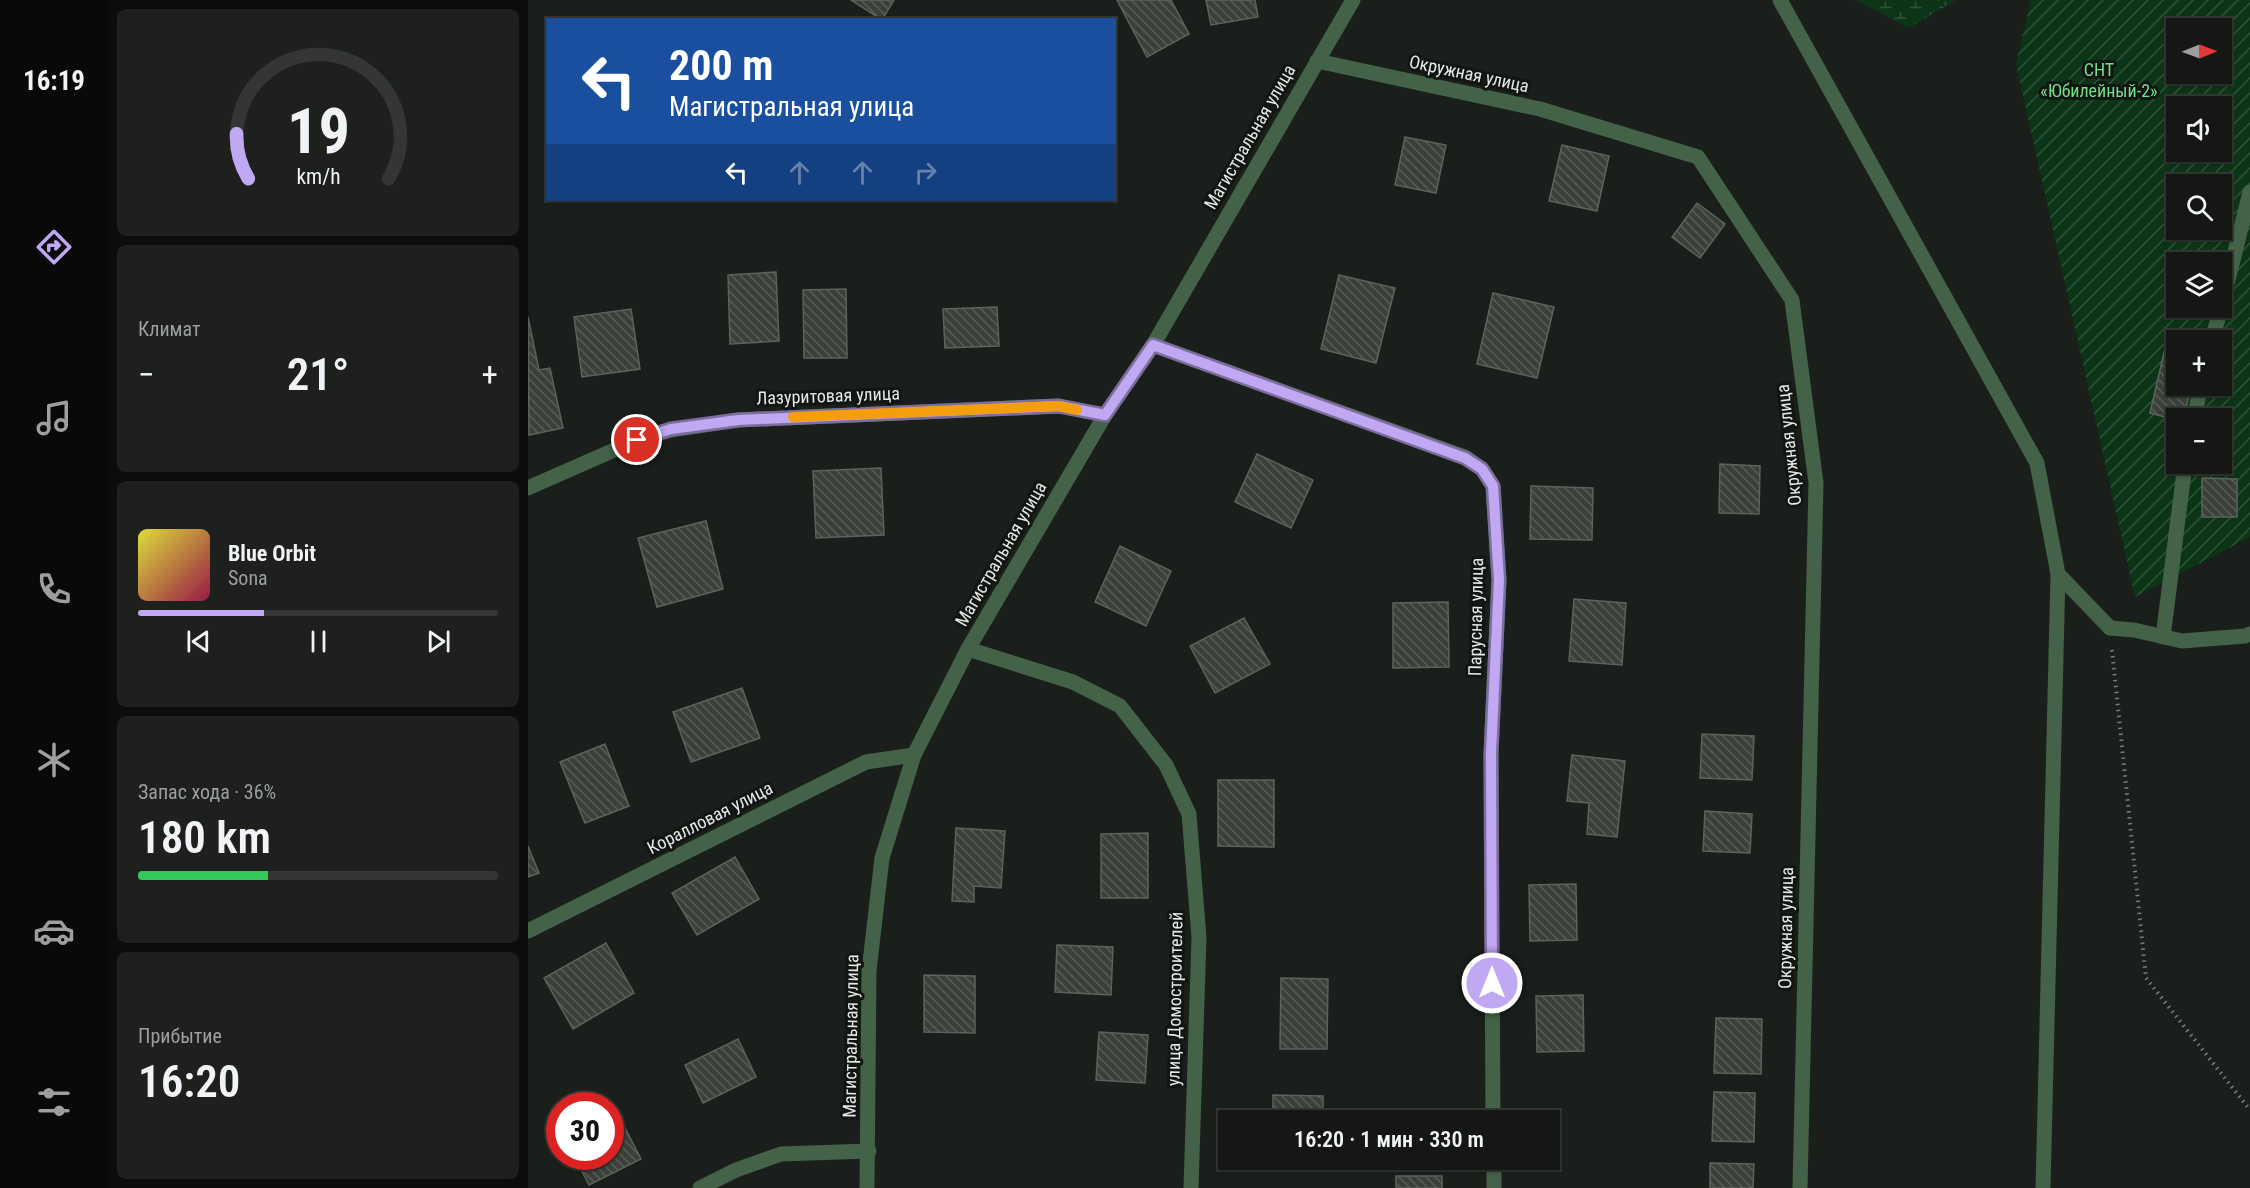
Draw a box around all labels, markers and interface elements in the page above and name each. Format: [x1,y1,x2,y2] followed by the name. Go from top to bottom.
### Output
[2166,18,2232,84] north arrow
[2166,18,2232,474] map controls
[669,41,774,90] text: 200 m
[570,42,648,120] icon: left
[1407,51,1531,96] street label: Окружная улица
[2040,59,2158,101] park label: СНТ «Юбилейный-2»
[1200,61,1300,213] street label: Магистральная улица
[23,65,85,97] text: 16:19
[669,91,914,123] text: Магистральная улица
[286,96,350,169] text: 19
[2166,96,2232,162] button: sound
[720,156,753,189] icon: left
[783,156,816,189] icon: ahead
[846,156,879,189] icon: ahead
[909,156,942,189] icon: right
[296,165,340,190] text: km/h
[2166,174,2232,240] button: search
[33,226,75,268] icon: directions
[2166,252,2232,318] button: layers
[138,317,200,341] text: Климат
[2166,330,2232,396] button: +
[287,348,349,401] text: 21°
[138,355,155,394] text: −
[482,355,498,394] text: +
[756,382,900,409] street label: Лазуритовая улица
[1772,383,1805,507] street label: Окружная улица
[33,397,75,439] icon: music
[2166,408,2232,474] button: −
[611,414,662,465] pin
[620,423,653,456] icon: arrive
[951,478,1051,630] street label: Магистральная улица
[228,541,316,566] text: Blue Orbit
[1464,558,1487,676] street label: Парусная улица
[228,566,268,590] text: Sona
[33,568,75,610] icon: phone
[182,625,215,658] icon: previous
[302,625,335,658] icon: pause
[422,625,455,658] icon: next
[33,739,75,781] icon: climate
[644,777,776,858] street label: Коралловая улица
[138,780,276,804] text: Запас хода · 36%
[138,811,271,864] text: 180 km
[1774,867,1797,989] street label: Окружная улица
[33,910,75,952] icon: car
[1162,912,1187,1086] street label: улица Домостроителей
[1460,951,1524,1015] position arrow
[839,954,862,1118] street label: Магистральная улица
[138,1024,222,1048] text: Прибытие
[138,1055,240,1108] text: 16:20
[33,1081,75,1123] icon: filters
[546,1092,624,1170] speed limit sign: 30
[1294,1127,1484,1152] text: 16:20 · 1 мин · 330 m

